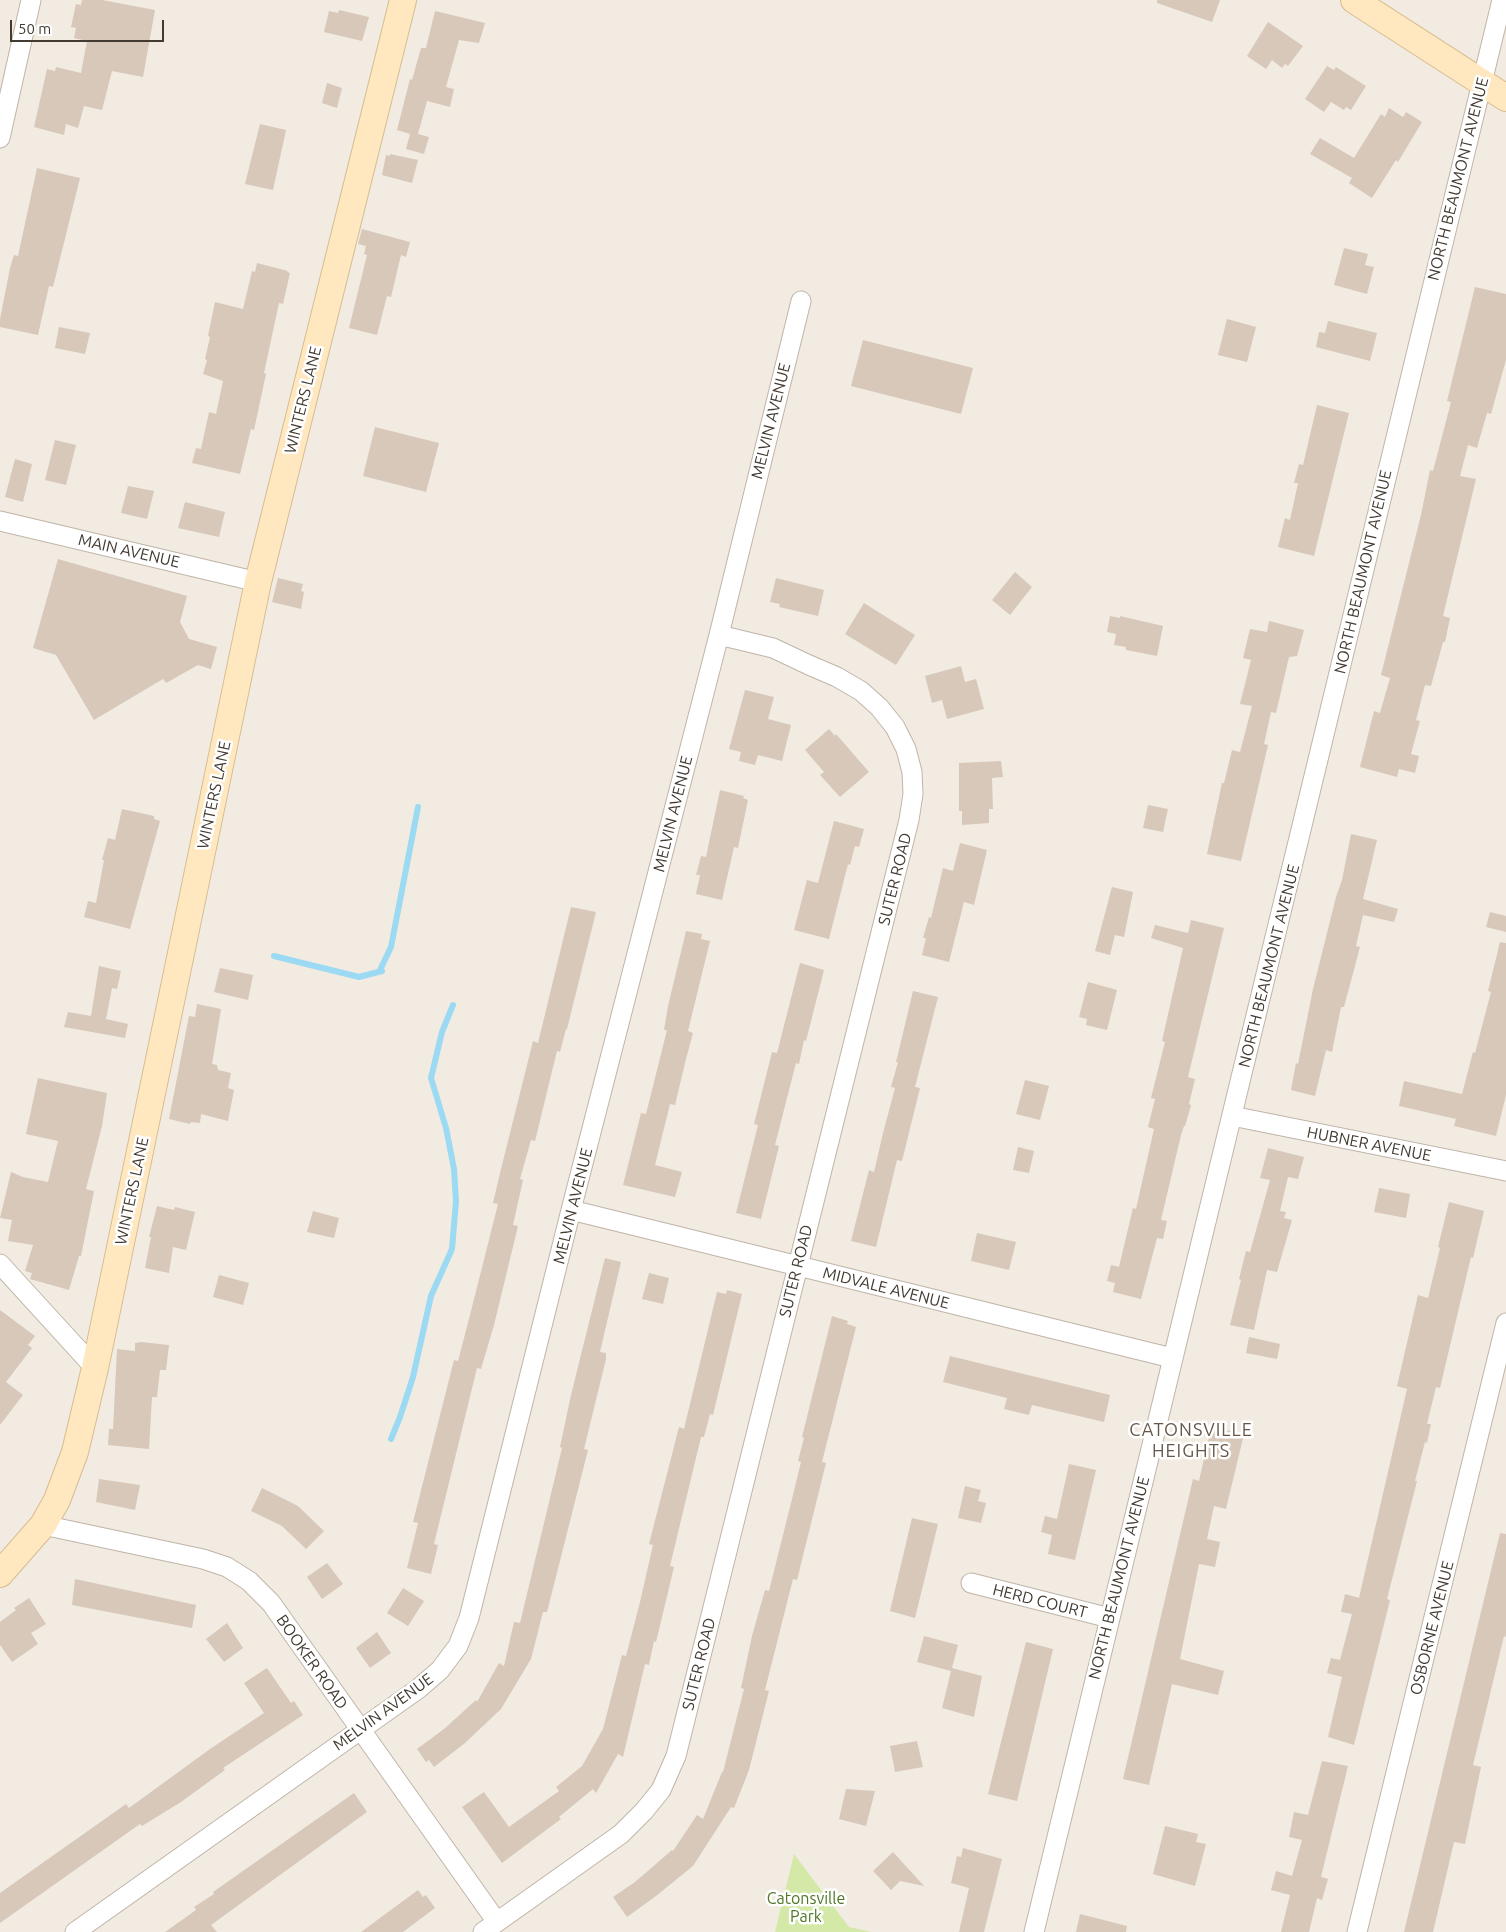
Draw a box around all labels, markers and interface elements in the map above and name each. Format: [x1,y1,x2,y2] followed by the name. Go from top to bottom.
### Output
[12,10,166,42] scale bar
[18,20,51,37] text: 50 m
[1423,76,1493,282] street label: NORTH BEAUMONT AVENUE
[280,345,326,455] street label: WINTERS LANE
[747,361,795,481] street label: MELVIN AVENUE
[1330,468,1396,676] street label: NORTH BEAUMONT AVENUE
[76,530,182,572] street label: MAIN AVENUE
[193,739,235,851] street label: WINTERS LANE
[649,754,697,874] street label: MELVIN AVENUE
[874,831,916,927] street label: SUTER ROAD
[1234,863,1304,1069] street label: NORTH BEAUMONT AVENUE
[1305,1123,1433,1165] street label: HUBNER AVENUE
[111,1135,153,1247] street label: WINTERS LANE
[549,1146,597,1266] street label: MELVIN AVENUE
[775,1223,817,1319] street label: SUTER ROAD
[821,1263,951,1313] street label: MIDVALE AVENUE
[1128,1419,1254,1462] district label: CATONSVILLE HEIGHTS
[1084,1475,1154,1681] street label: NORTH BEAUMONT AVENUE
[1406,1559,1458,1697] street label: OSBORNE AVENUE
[991,1580,1089,1622] street label: HERD COURT
[272,1611,352,1713] street label: BOOKER ROAD
[678,1616,720,1712] street label: SUTER ROAD
[329,1669,437,1755] street label: MELVIN AVENUE
[767,1889,845,1927] park label: Catonsville Park

